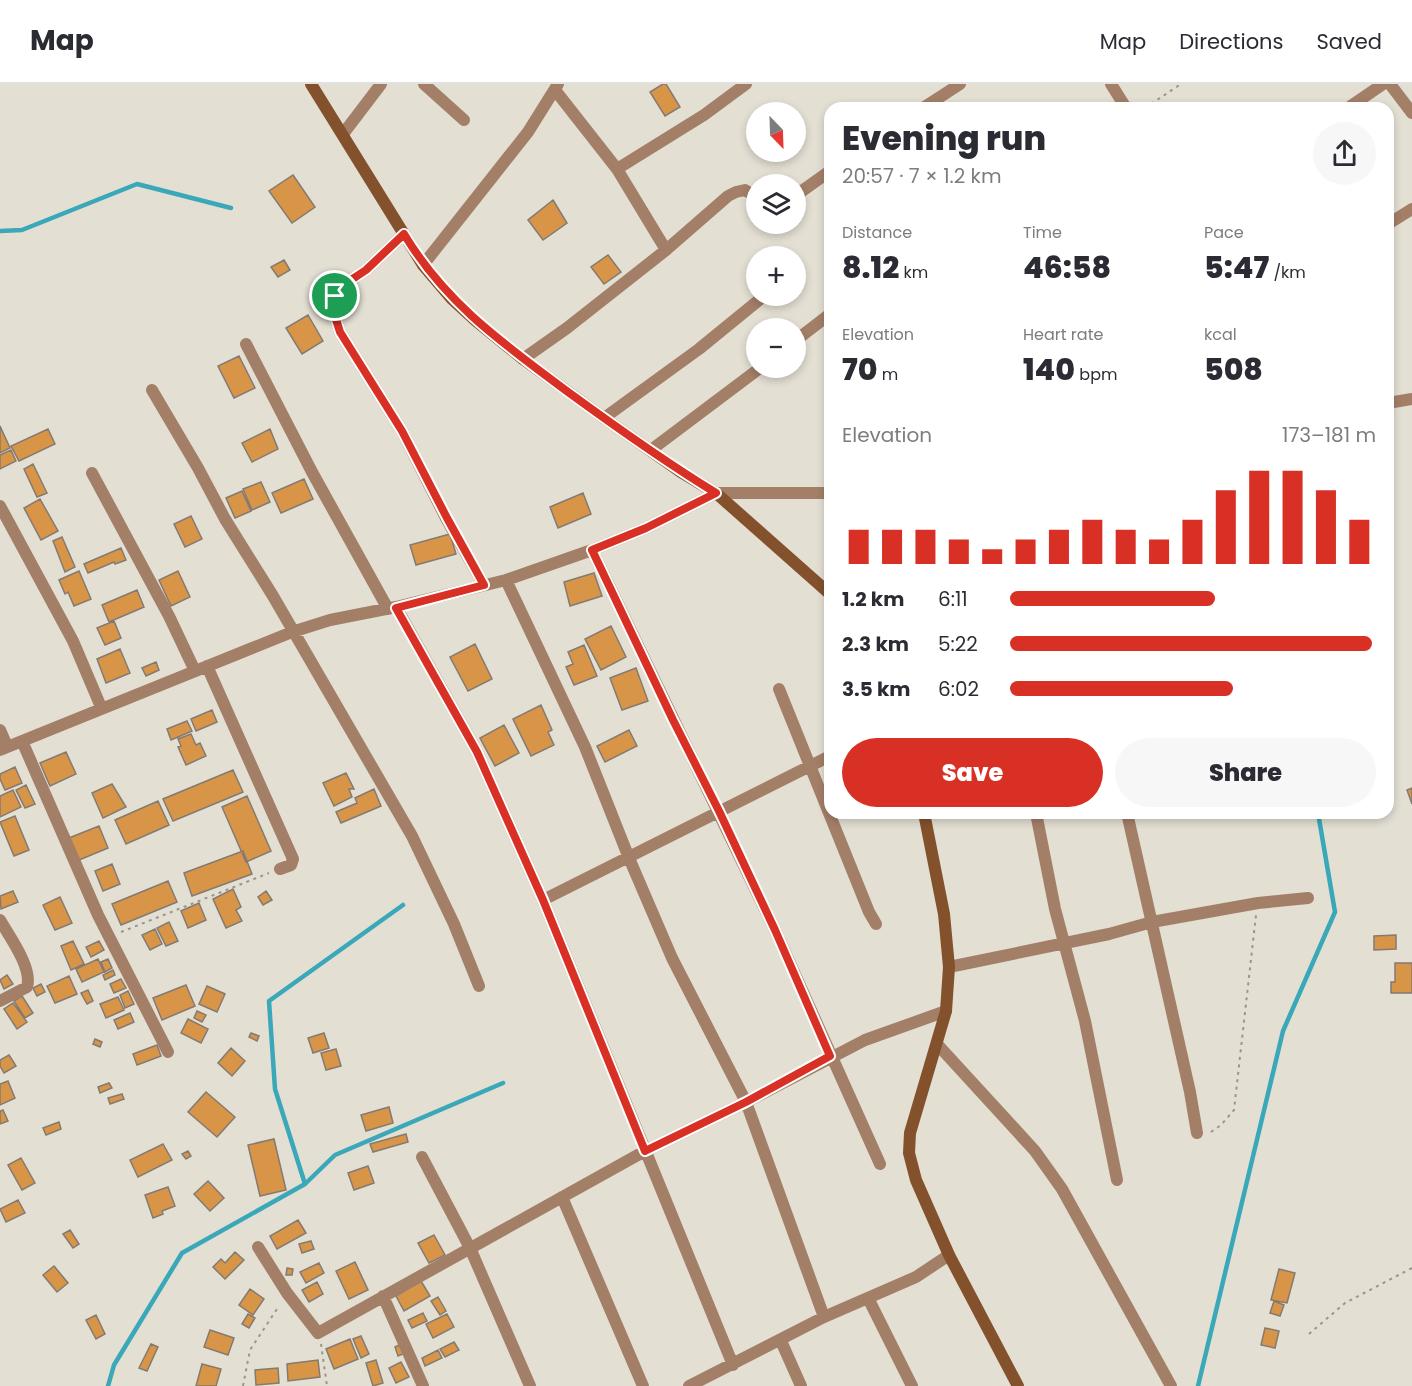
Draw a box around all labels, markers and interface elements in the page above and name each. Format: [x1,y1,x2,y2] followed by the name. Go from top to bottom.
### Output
[30,21,94,60] text: Map
[1100,27,1146,56] text: Map
[1179,27,1283,56] text: Directions
[1316,27,1382,56] text: Saved
[746,102,806,162] north arrow
[746,102,806,378] map controls
[842,115,1046,162] text: Evening run
[1313,122,1376,185] button: share
[842,162,1002,190] text: 20:57 · 7 × 1.2 km
[746,174,806,234] button: layers
[842,221,912,244] text: Distance
[1023,221,1062,244] text: Time
[1204,221,1244,244] text: Pace
[746,246,806,306] button: +
[842,246,899,289] text: 8.12
[1023,246,1111,289] text: 46:58
[1204,246,1269,289] text: 5:47
[899,261,928,284] text: km
[1269,261,1306,284] text: /km
[309,270,360,321] pin
[318,279,351,312] icon: arrive
[746,318,806,378] button: −
[842,323,914,346] text: Elevation
[1023,323,1103,346] text: Heart rate
[1204,323,1237,346] text: kcal
[842,348,877,391] text: 70
[1023,348,1075,391] text: 140
[1204,348,1263,391] text: 508
[877,363,898,386] text: m
[1075,363,1117,386] text: bpm
[842,421,932,449] text: Elevation
[1282,421,1376,449] text: 173–181 m
[842,585,904,613] text: 1.2 km
[938,585,968,613] text: 6:11
[842,630,909,658] text: 2.3 km
[938,630,978,658] text: 5:22
[842,675,911,703] text: 3.5 km
[938,675,979,703] text: 6:02
[842,738,1103,807] button: Save
[1115,738,1376,807] button: Share

